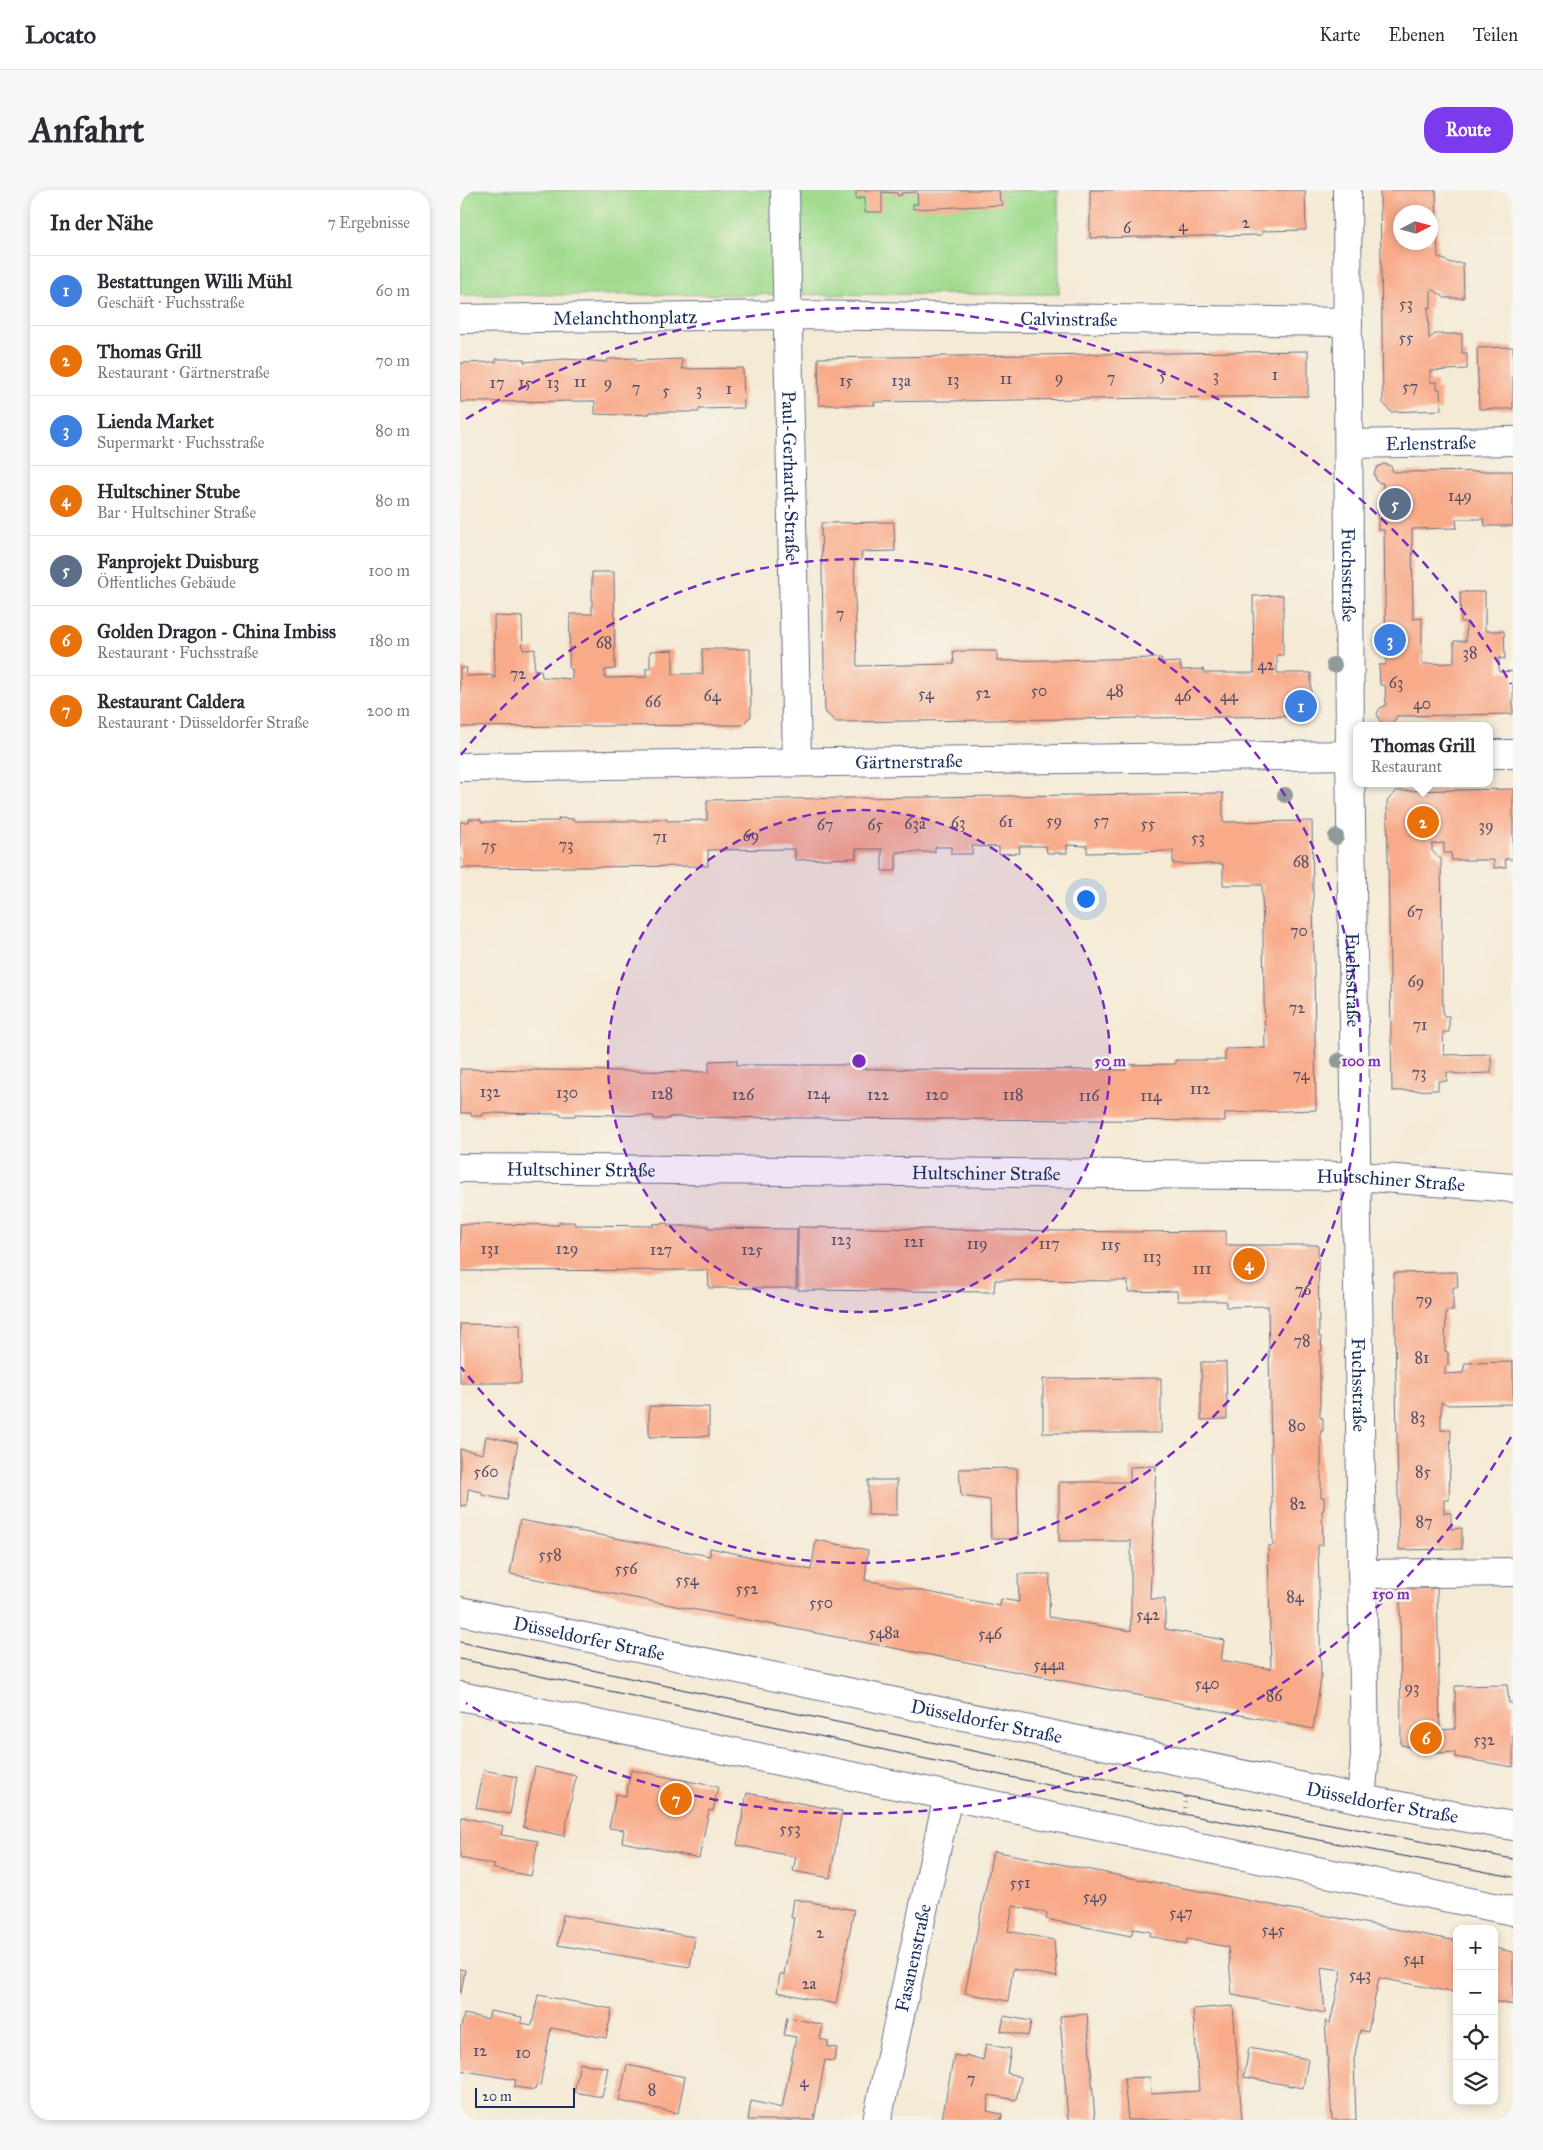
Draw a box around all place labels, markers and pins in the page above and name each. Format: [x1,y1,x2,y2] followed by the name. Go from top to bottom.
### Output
[1379,485,1411,523] pin: 5
[1374,621,1406,659] pin: 3
[1285,687,1317,725] pin: 1
[1407,803,1439,841] pin: 2
[850,1052,868,1070] centre of rings
[1233,1245,1265,1283] pin: 4
[1410,1719,1442,1757] pin: 6
[660,1780,692,1818] pin: 7

